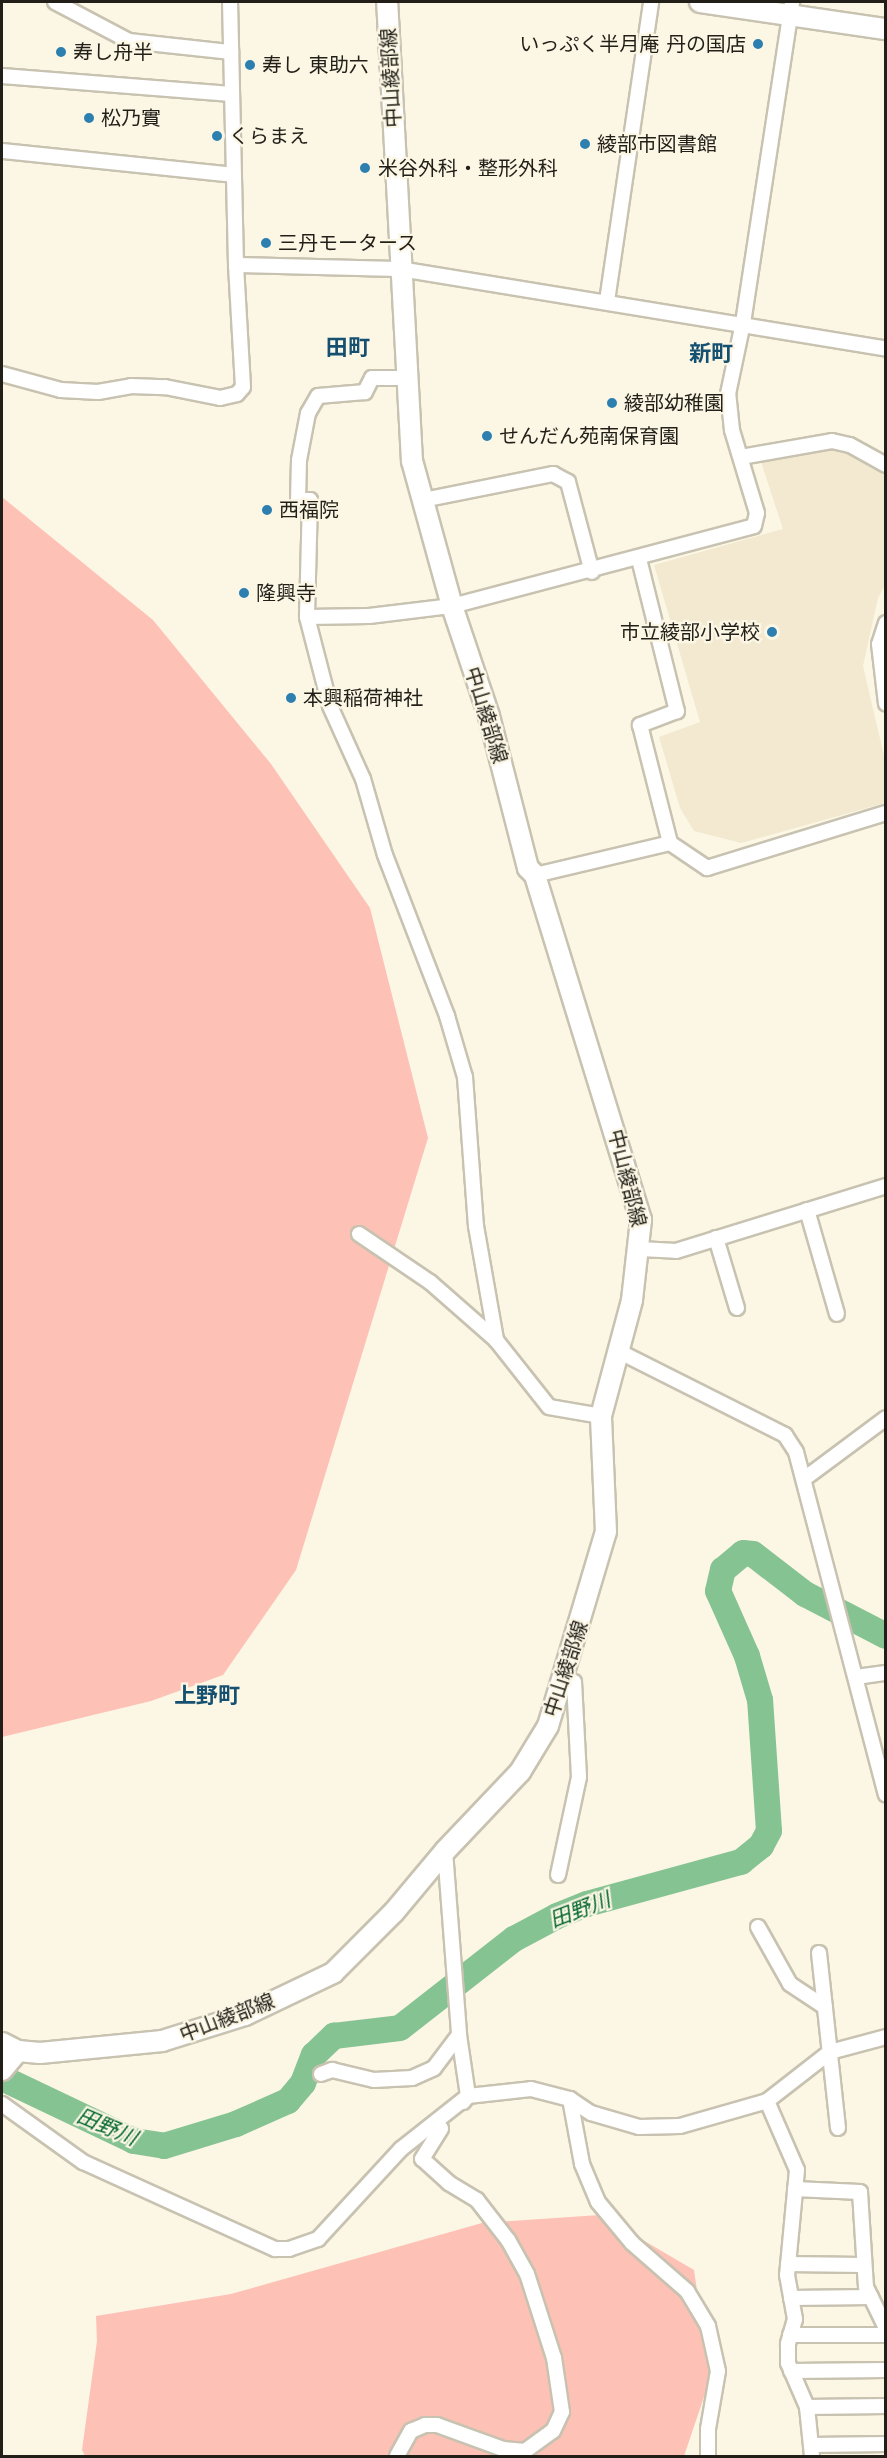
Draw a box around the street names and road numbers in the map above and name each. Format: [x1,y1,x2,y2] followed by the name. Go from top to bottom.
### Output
[376,27,406,129] street label: 中山綾部線
[460,664,512,766] street label: 中山綾部線
[603,1127,651,1229] street label: 中山綾部線
[539,1618,593,1720] street label: 中山綾部線
[176,1989,278,2047] street label: 中山綾部線

